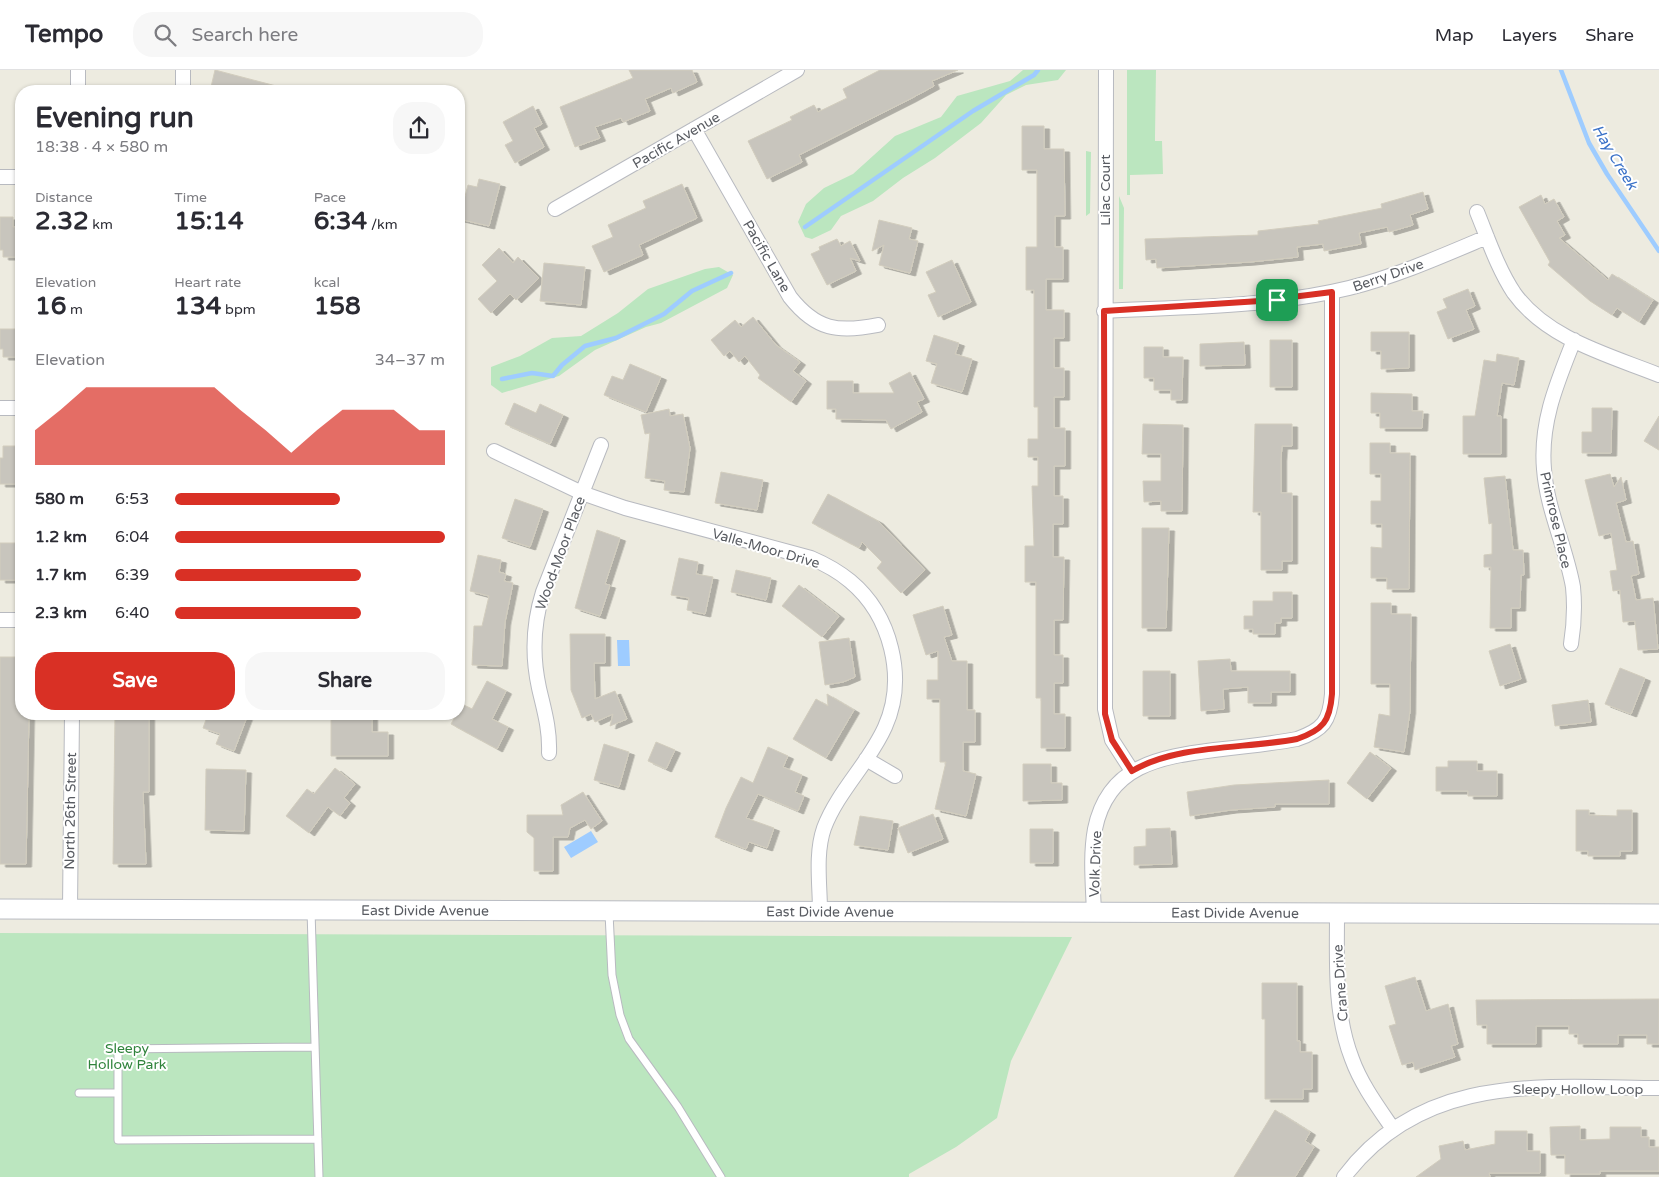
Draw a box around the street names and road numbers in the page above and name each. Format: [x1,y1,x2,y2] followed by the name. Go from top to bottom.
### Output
[630,109,723,172] street label: Pacific Avenue
[1097,154,1114,226] street label: Lilac Court
[739,217,794,295] street label: Pacific Lane
[1350,255,1426,296] street label: Berry Drive
[1536,470,1575,570] street label: Primrose Place
[532,494,589,612] street label: Wood-Moor Place
[710,525,822,572] street label: Valle-Moor Drive
[61,751,80,870] street label: North 26th Street
[1086,830,1105,898] street label: Volk Drive
[361,902,489,919] street label: East Divide Avenue
[766,903,894,921] street label: East Divide Avenue
[1171,905,1299,922] street label: East Divide Avenue
[1329,944,1352,1022] street label: Crane Drive
[1513,1081,1643,1098] street label: Sleepy Hollow Loop

